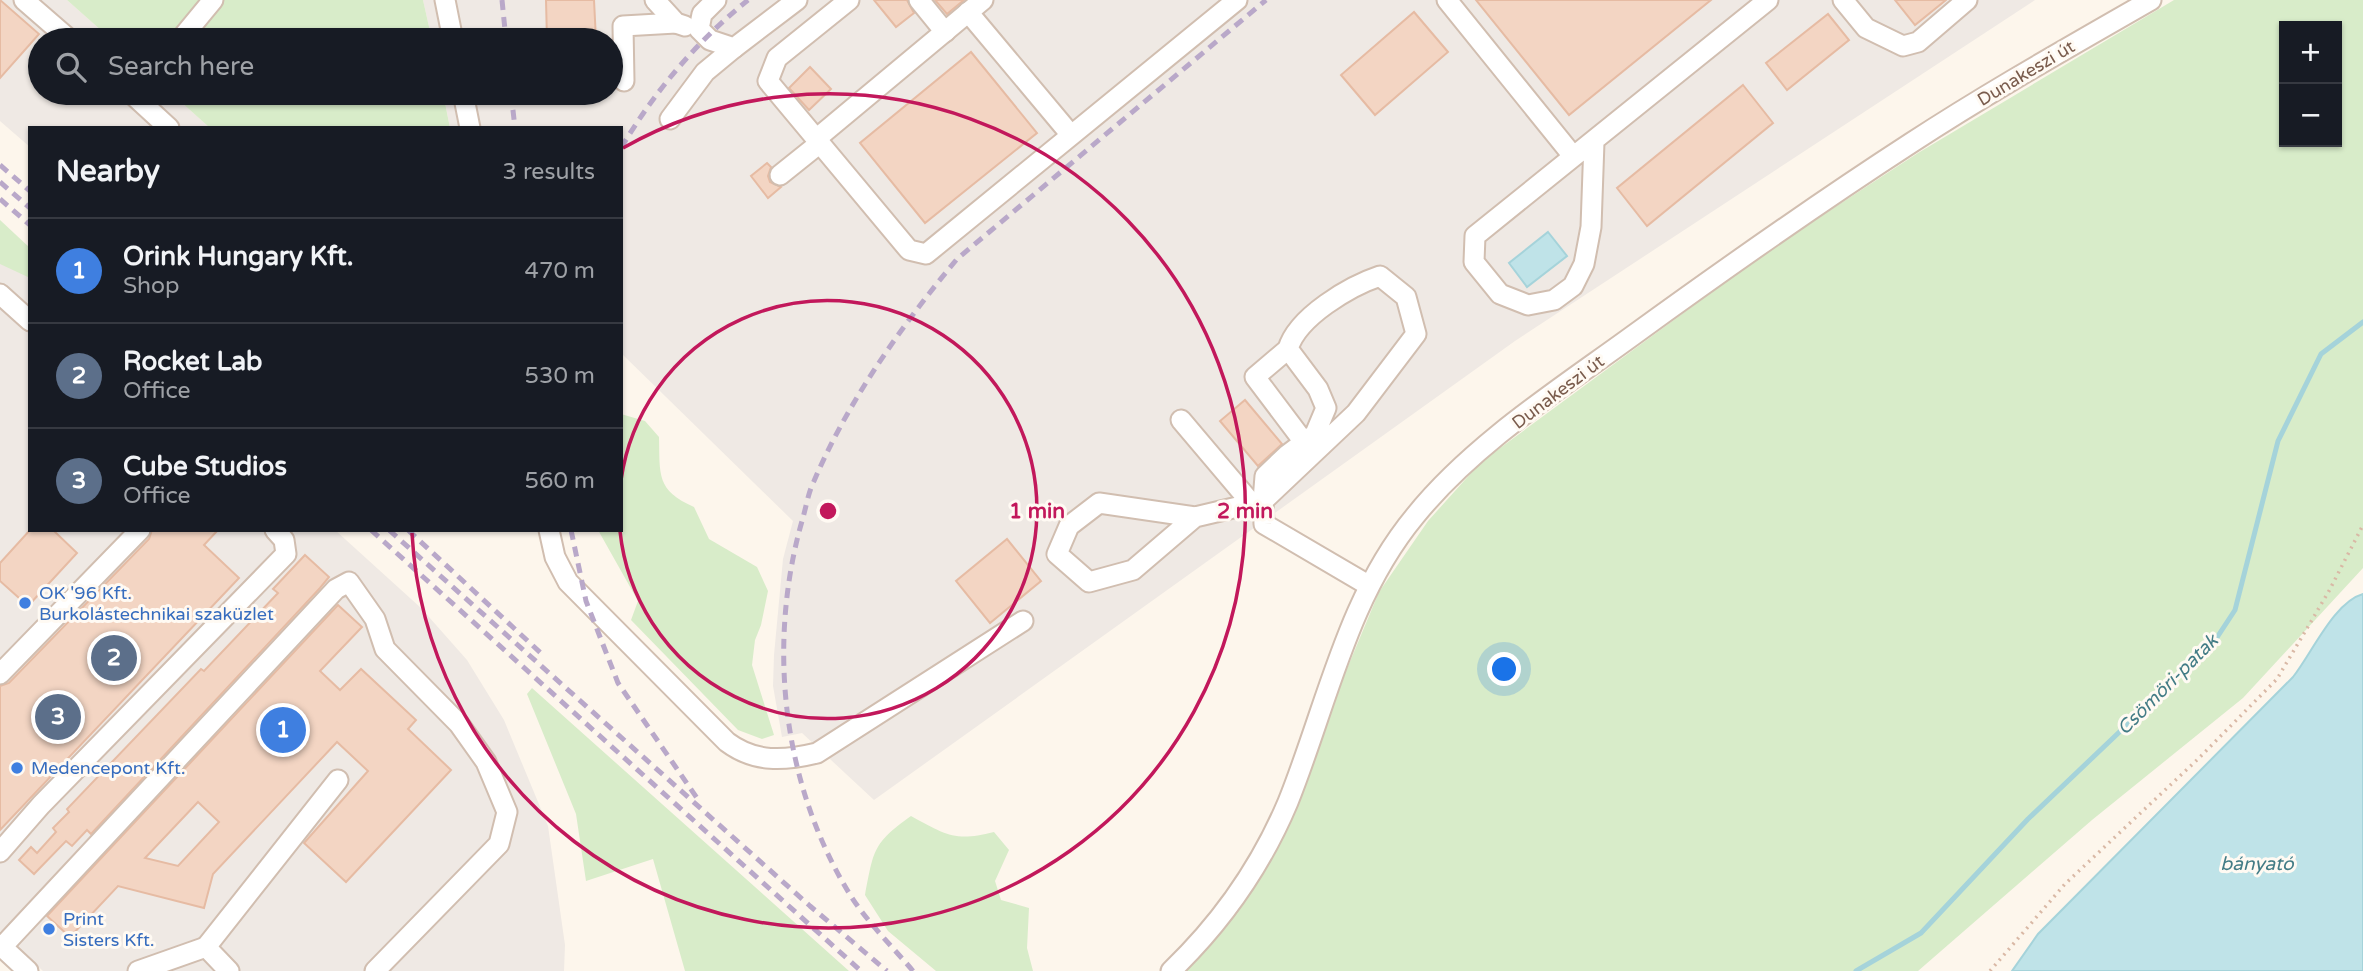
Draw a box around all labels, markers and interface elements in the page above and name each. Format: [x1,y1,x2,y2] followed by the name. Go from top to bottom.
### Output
[2279,21,2342,147] map controls
[2279,21,2342,84] button: +
[28,28,623,105] search box
[1973,35,2079,111] street label: Dunakeszi út
[52,48,90,86] icon: search
[108,51,254,82] text: Search here
[2279,84,2342,147] button: −
[56,153,160,190] text: Nearby
[502,158,595,186] text: 3 results
[123,241,354,272] text: Orink Hungary Kft.
[72,257,86,285] text: 1
[525,257,595,285] text: 470 m
[123,272,180,300] text: Shop
[123,346,263,377] text: Rocket Lab
[1508,350,1609,434] street label: Dunakeszi út
[72,362,86,390] text: 2
[525,362,595,390] text: 530 m
[123,377,191,405] text: Office
[123,451,287,482] text: Cube Studios
[72,467,86,495] text: 3
[525,467,595,495] text: 560 m
[123,482,191,510] text: Office
[816,499,840,523] centre of rings
[1009,499,1065,524] text: 1 min
[1217,499,1273,524] text: 2 min
[39,582,274,625] place label: OK '96 Kft. Burkolástechnikai szaküzlet
[17,595,33,611] marker: OK '96 Kft. Burkolástechnikai szaküzlet
[2113,629,2224,740] water label: Csömöri-patak
[91,632,137,684] pin: 2
[1487,652,1521,686] your location
[35,691,81,743] pin: 3
[260,704,306,756] pin: 1
[31,757,185,779] place label: Medencepont Kft.
[9,760,25,776] marker: Medencepont Kft.
[2220,853,2295,875] water label: bányató
[63,908,154,951] place label: Print Sisters Kft.
[41,921,57,937] marker: Print Sisters Kft.

